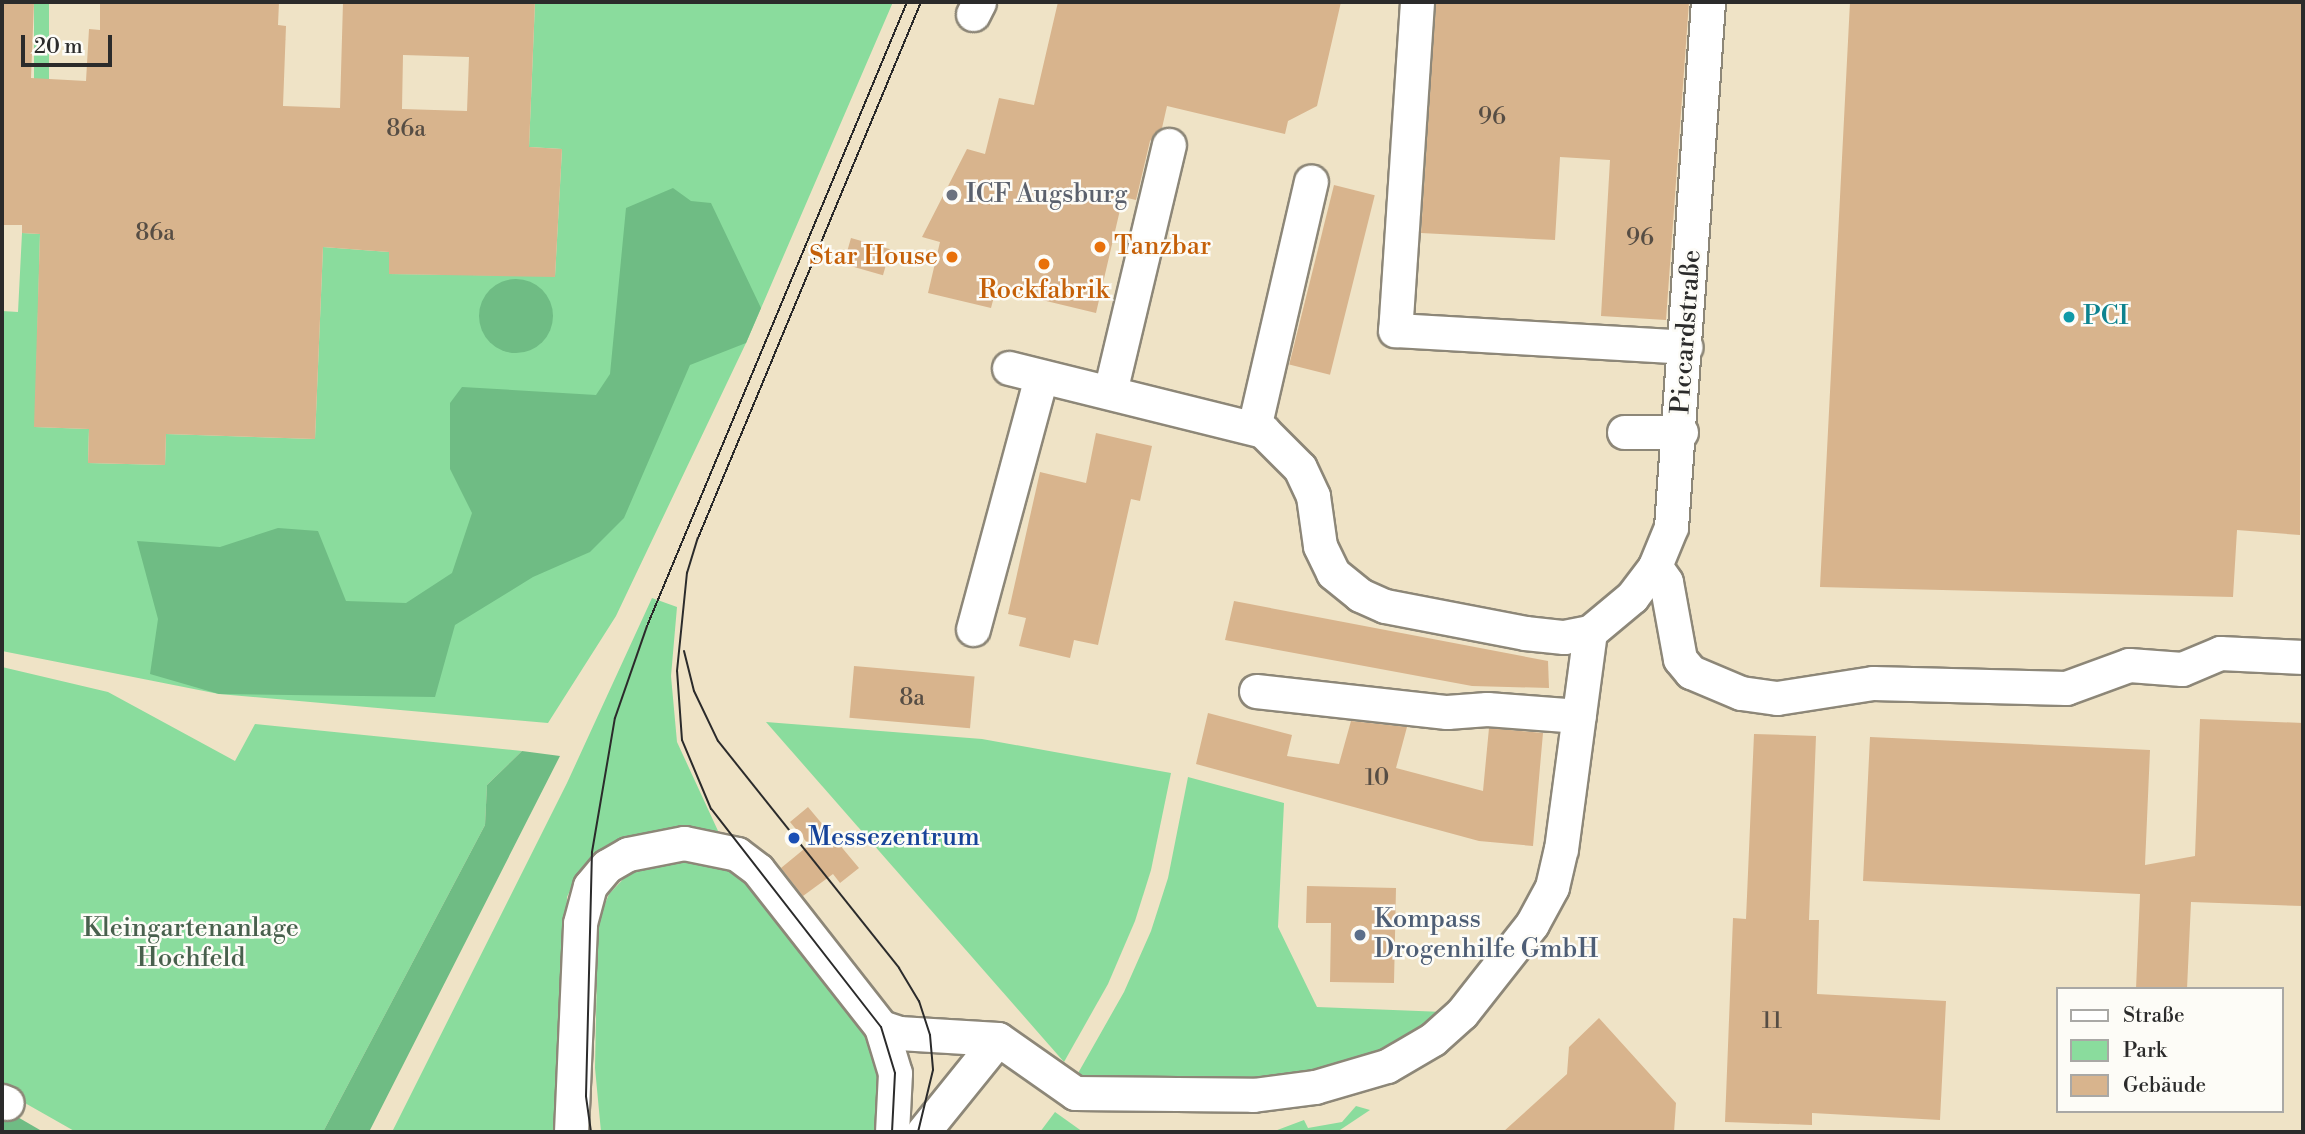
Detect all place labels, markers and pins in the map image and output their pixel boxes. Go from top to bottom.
place label: ICF Augsburg [966,179,1128,211]
marker: ICF Augsburg [944,187,960,203]
place label: Tanzbar [1114,231,1211,263]
marker: Tanzbar [1092,239,1108,255]
place label: Star House [809,241,938,273]
marker: Star House [944,249,960,265]
marker: Rockfabrik [1036,256,1052,272]
place label: Rockfabrik [979,275,1109,307]
place label: PCI [2083,301,2128,333]
marker: PCI [2061,309,2077,325]
place label: Messezentrum [808,822,980,854]
marker: Messezentrum [786,830,802,846]
place label: Kompass Drogenhilfe GmbH [1374,904,1598,965]
marker: Kompass Drogenhilfe GmbH [1352,927,1368,943]

